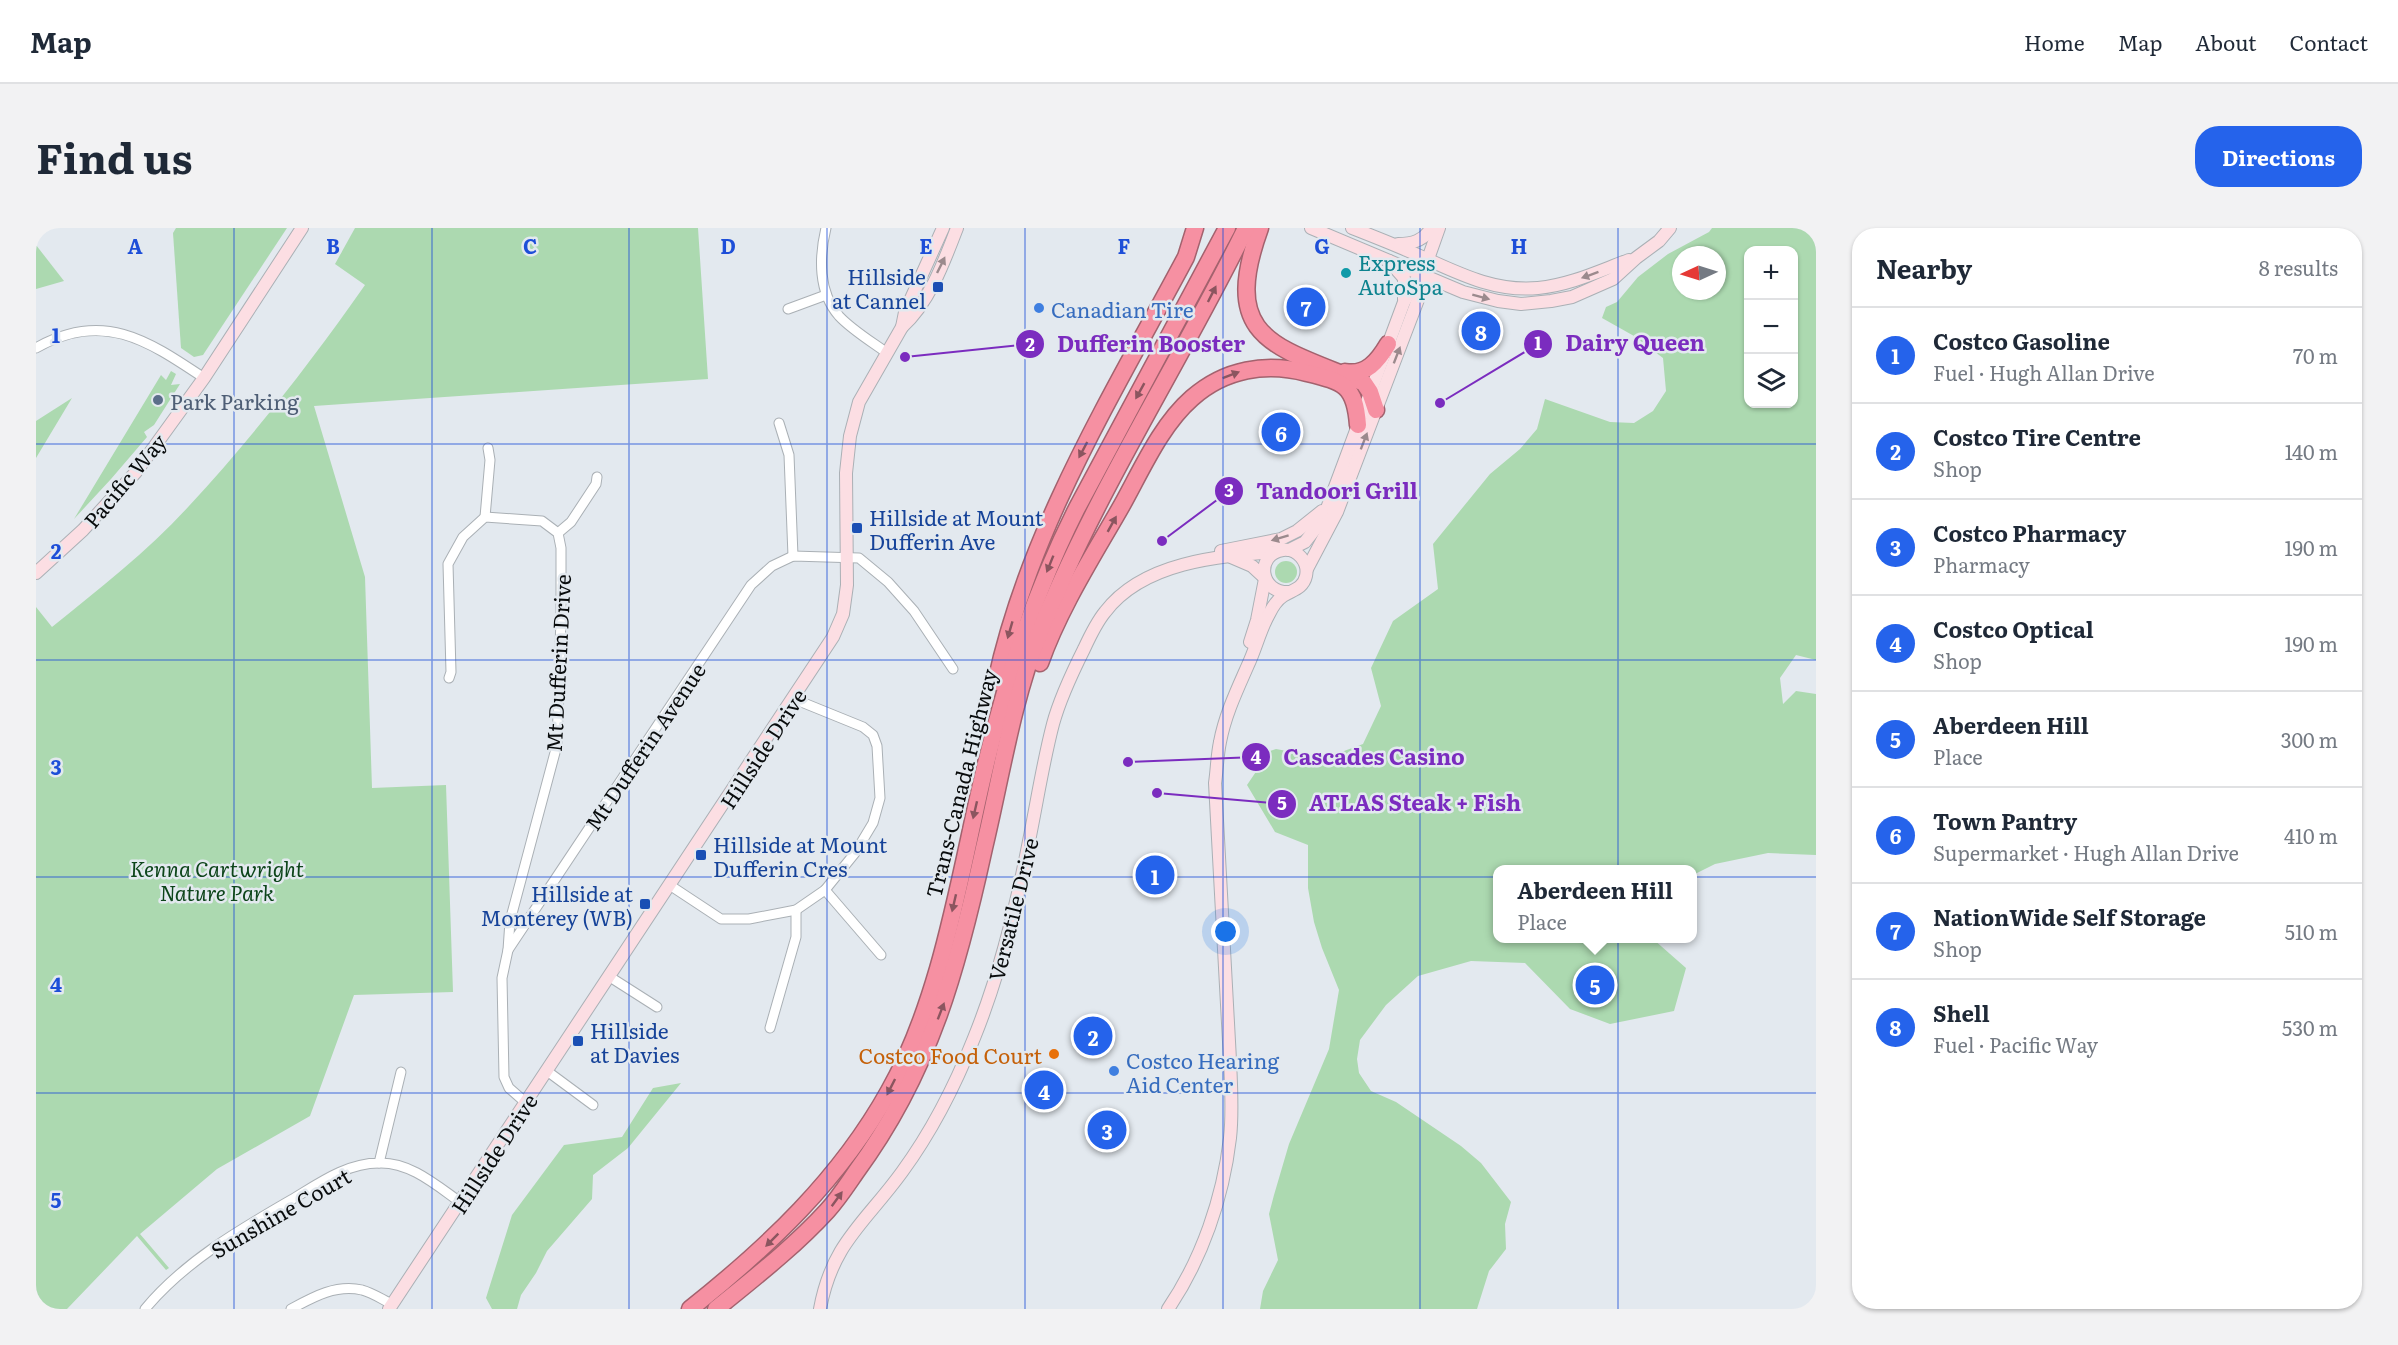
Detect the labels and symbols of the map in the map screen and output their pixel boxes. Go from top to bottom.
text: A [127,230,143,260]
text: B [326,230,340,260]
text: C [523,230,537,260]
text: D [720,230,736,260]
text: E [919,230,933,260]
text: F [1118,230,1131,260]
text: G [1314,230,1330,260]
text: H [1511,230,1527,260]
place label: Express AutoSpa [1358,246,1443,301]
north arrow [1672,246,1726,300]
one-way arrow [937,256,946,273]
place label: Hillside at Cannel [832,260,926,315]
marker: Express AutoSpa [1339,266,1353,280]
one-way arrow [1581,270,1599,280]
marker: Hillside at Cannel [931,280,945,294]
pin: 7 [1286,284,1326,329]
one-way arrow [1208,286,1217,303]
place label: Canadian Tire [1051,293,1194,324]
one-way arrow [1472,293,1490,302]
marker: Canadian Tire [1032,301,1046,315]
pin: 8 [1462,308,1500,354]
text: 1 [52,319,60,349]
callout: Dufferin Booster [1015,324,1257,364]
callout: Dairy Queen [1523,324,1717,364]
text: Dairy Queen [1565,325,1705,358]
text: Dufferin Booster [1057,326,1245,359]
text: 1 [1534,329,1542,356]
text: 2 [1025,330,1035,357]
one-way arrow [1392,346,1402,364]
one-way arrow [1222,370,1240,380]
one-way arrow [1135,382,1145,399]
place label: Park Parking [170,385,299,416]
marker: Park Parking [151,393,165,407]
pin: 6 [1262,410,1300,454]
street label: Pacific Way [75,426,173,534]
one-way arrow [1359,432,1369,450]
one-way arrow [1079,441,1089,459]
callout: Tandoori Grill [1214,471,1430,511]
text: Tandoori Grill [1256,473,1418,506]
text: 3 [1224,476,1234,503]
place label: Hillside at Mount Dufferin Ave [869,501,1044,556]
one-way arrow [1107,515,1117,532]
marker: Hillside at Mount Dufferin Ave [850,521,864,535]
one-way arrow [1271,534,1289,543]
text: 2 [51,535,62,565]
one-way arrow [1045,555,1055,573]
street label: Mt Dufferin Drive [537,573,577,753]
one-way arrow [1005,621,1014,639]
street label: Mt Dufferin Avenue [576,656,712,836]
street label: Trans-Canada Highway [917,664,1004,901]
street label: Hillside Drive [711,682,813,814]
callout: Cascades Casino [1241,737,1477,777]
text: Cascades Casino [1283,739,1465,772]
text: 4 [1251,743,1262,770]
text: 3 [50,751,62,781]
callout: ATLAS Steak + Fish [1267,784,1533,824]
text: ATLAS Steak + Fish [1309,785,1521,818]
text: 5 [1277,789,1287,816]
one-way arrow [970,801,980,819]
place label: Hillside at Mount Dufferin Cres [713,828,888,883]
street label: Versatile Drive [979,834,1045,984]
marker: Hillside at Mount Dufferin Cres [694,848,708,862]
park label: Kenna Cartwright Nature Park [130,852,305,907]
pin: 1 [1136,852,1174,898]
place label: Hillside at Monterey (WB) [481,877,634,932]
one-way arrow [949,893,958,912]
marker: Hillside at Monterey (WB) [638,897,652,911]
your location [1211,917,1240,946]
pin: 5 [1576,962,1614,1008]
text: 4 [50,968,62,998]
one-way arrow [937,1002,947,1020]
place label: Hillside at Davies [590,1014,679,1069]
pin: 2 [1074,1014,1112,1058]
marker: Hillside at Davies [571,1034,585,1048]
place label: Costco Food Court [858,1039,1043,1070]
place label: Costco Hearing Aid Center [1126,1044,1279,1099]
marker: Costco Food Court [1047,1047,1061,1061]
marker: Costco Hearing Aid Center [1107,1064,1121,1078]
pin: 4 [1024,1068,1064,1112]
one-way arrow [886,1078,896,1095]
street label: Hillside Drive [442,1087,544,1219]
pin: 3 [1088,1108,1126,1152]
street label: Sunshine Court [204,1159,356,1265]
text: 5 [51,1184,62,1214]
one-way arrow [830,1191,842,1206]
one-way arrow [764,1233,779,1247]

